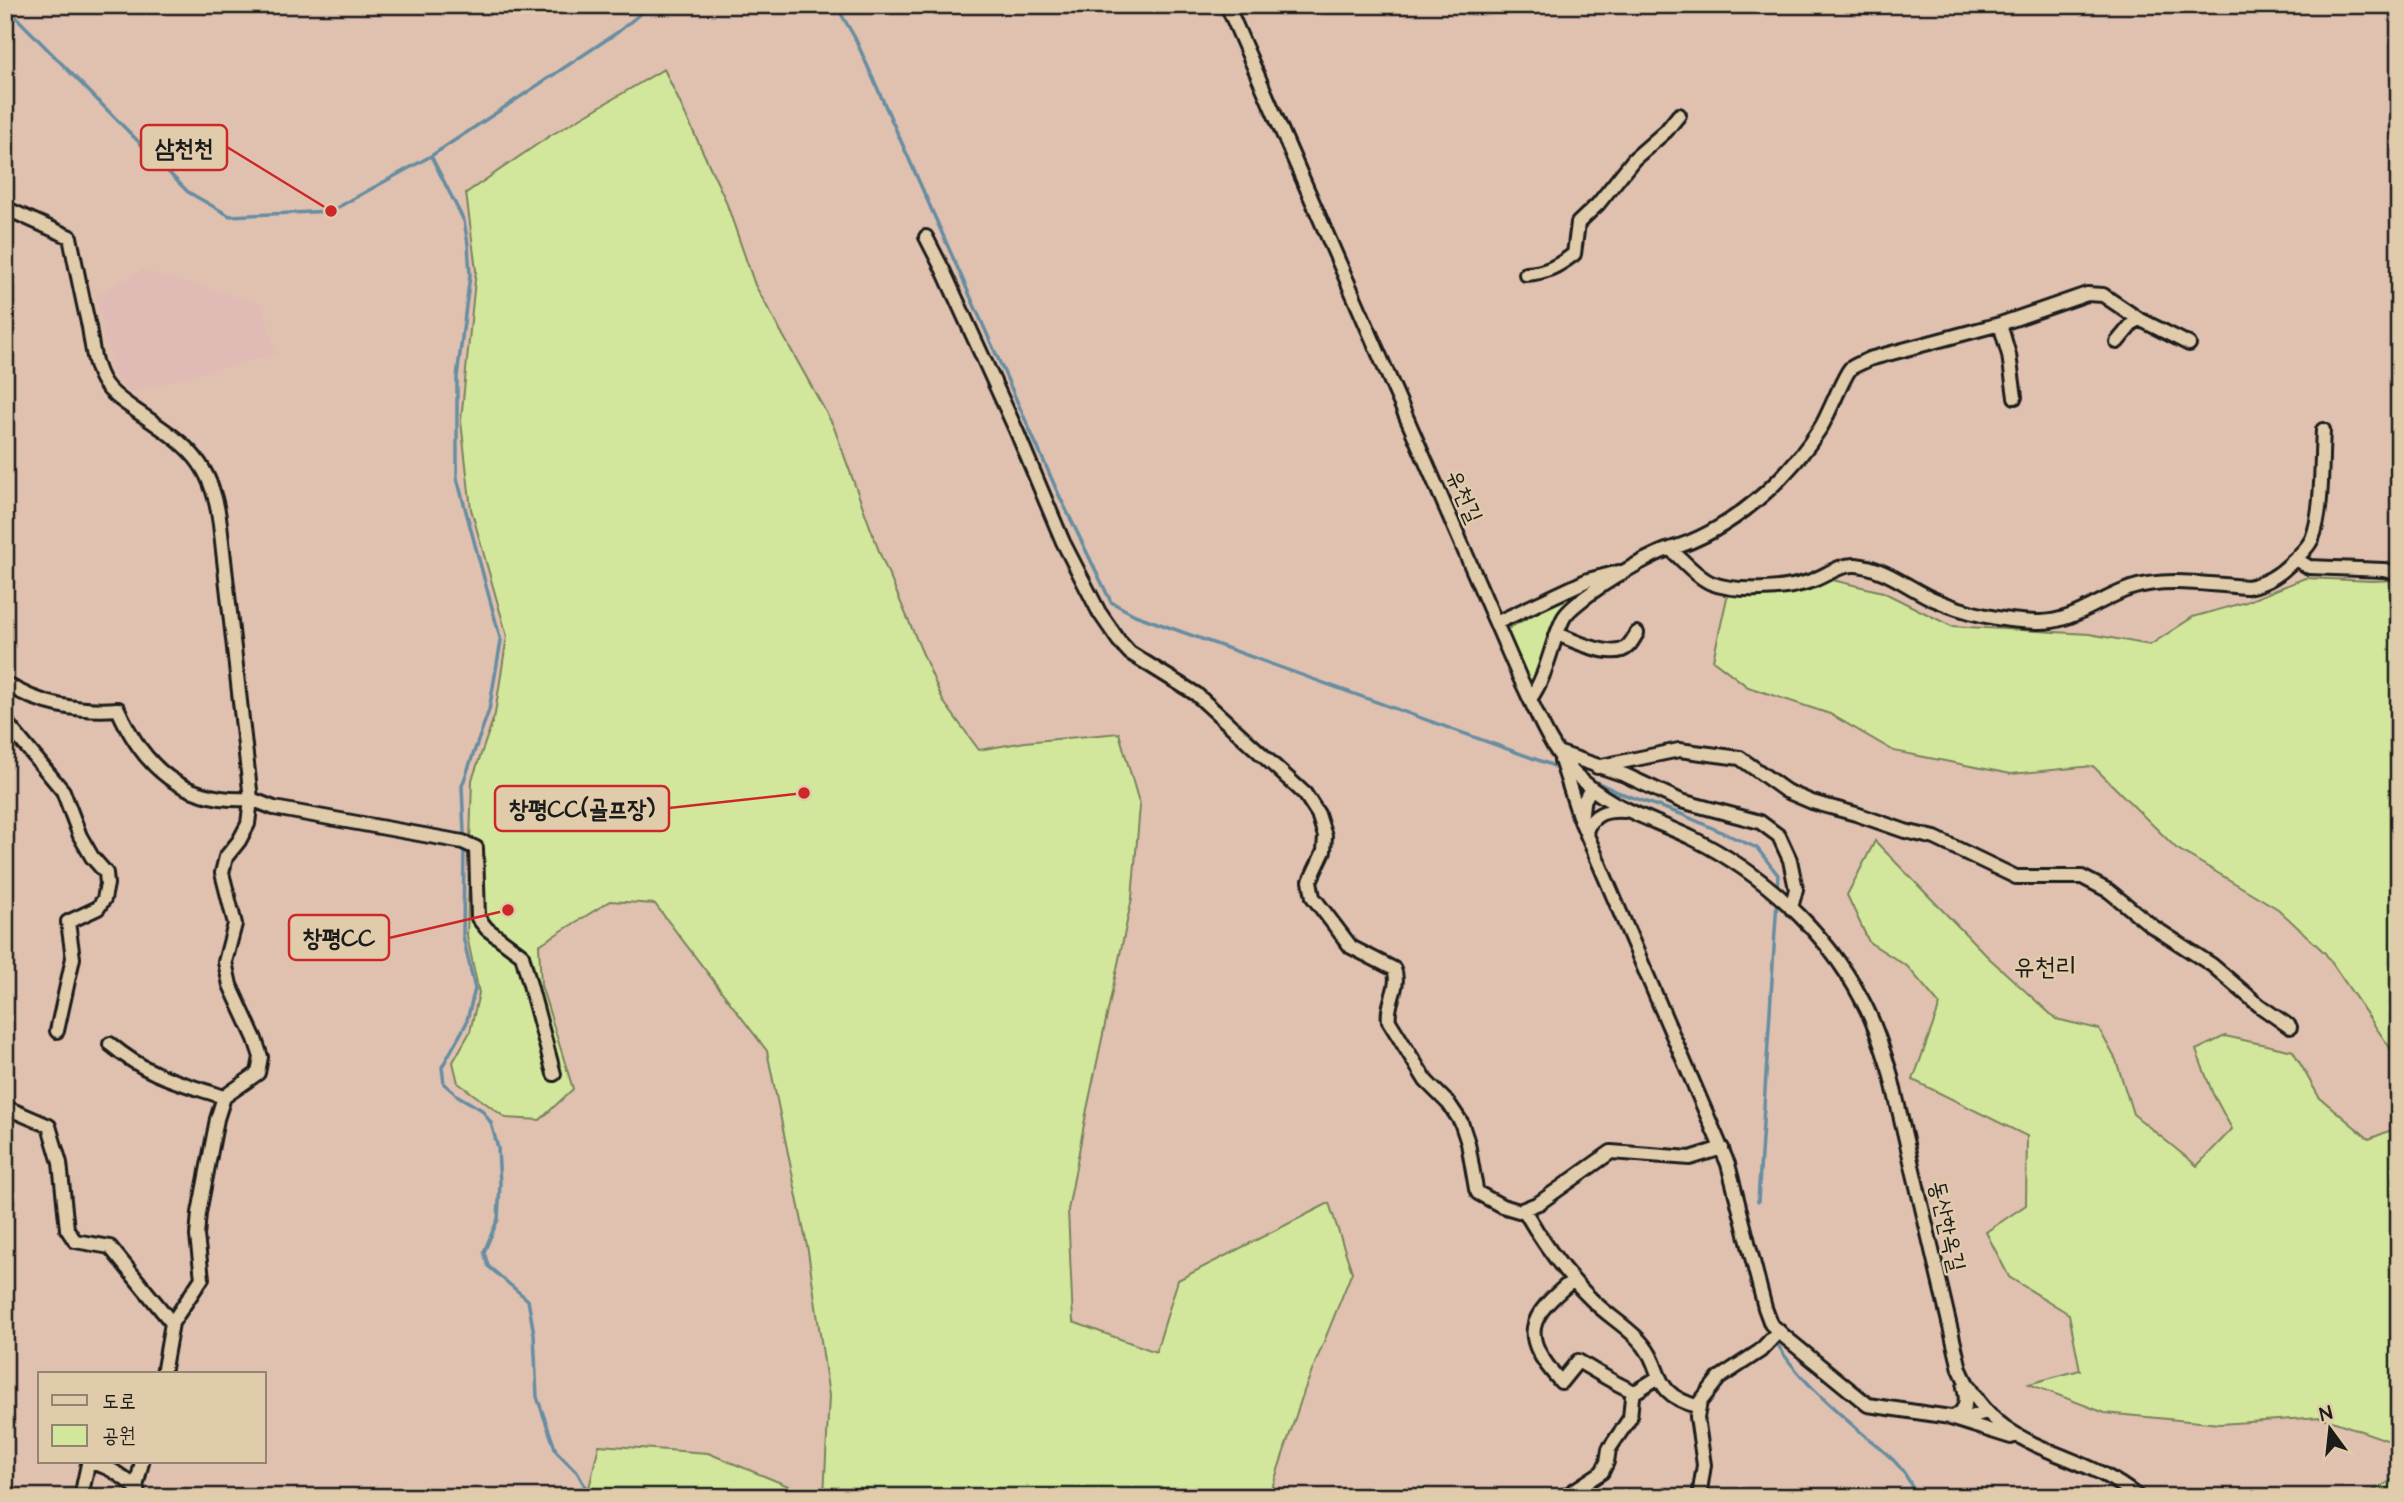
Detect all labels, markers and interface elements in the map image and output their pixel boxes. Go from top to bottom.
callout: 삼천천 [141,125,227,170]
text: 삼천천 [155,132,213,166]
street label: 유천길 [1438,465,1490,528]
callout: 창평CC(골프장) [495,786,669,831]
text: 창평CC(골프장) [509,793,656,827]
callout: 창평CC [289,915,389,960]
text: 창평CC [303,922,375,956]
district label: 유천리 [2014,949,2076,985]
street label: 동산한옥길 [1921,1178,1973,1275]
legend [38,1372,266,1464]
text: 도로 [102,1387,136,1416]
north arrow [2296,1394,2366,1464]
text: N [2317,1399,2335,1429]
text: 공원 [102,1421,136,1450]

